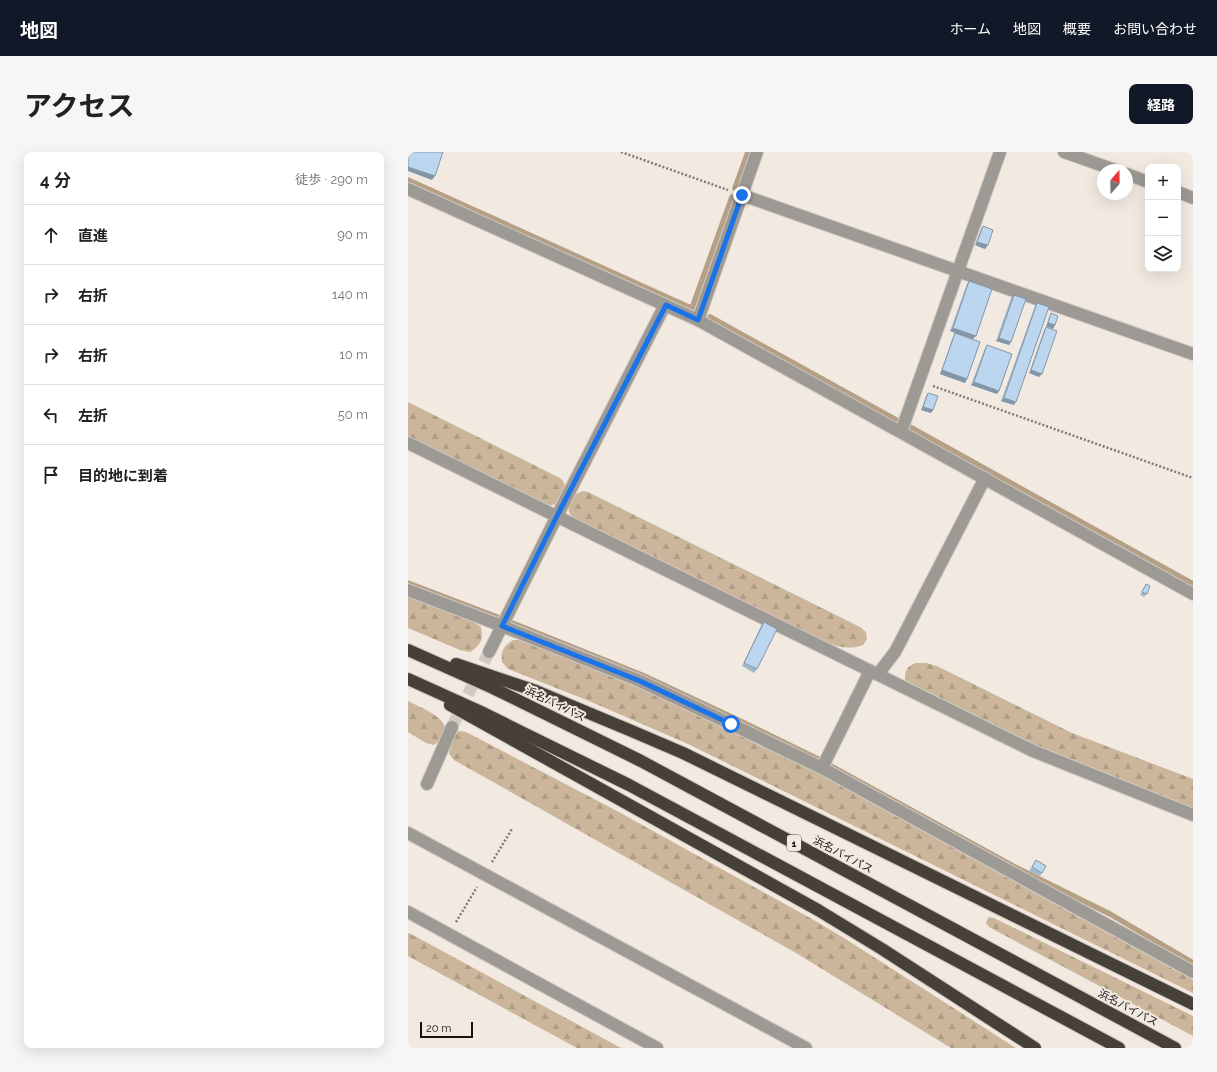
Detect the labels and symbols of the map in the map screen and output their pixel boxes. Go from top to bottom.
north arrow [1097,164,1133,200]
route end [733,186,751,204]
street label: 浜名バイパス [523,684,587,724]
route start [722,715,740,733]
street label: 浜名バイパス [811,834,875,876]
road number: 1 [787,835,801,851]
street label: 浜名バイパス [1096,987,1160,1029]
scale bar [420,1020,473,1039]

